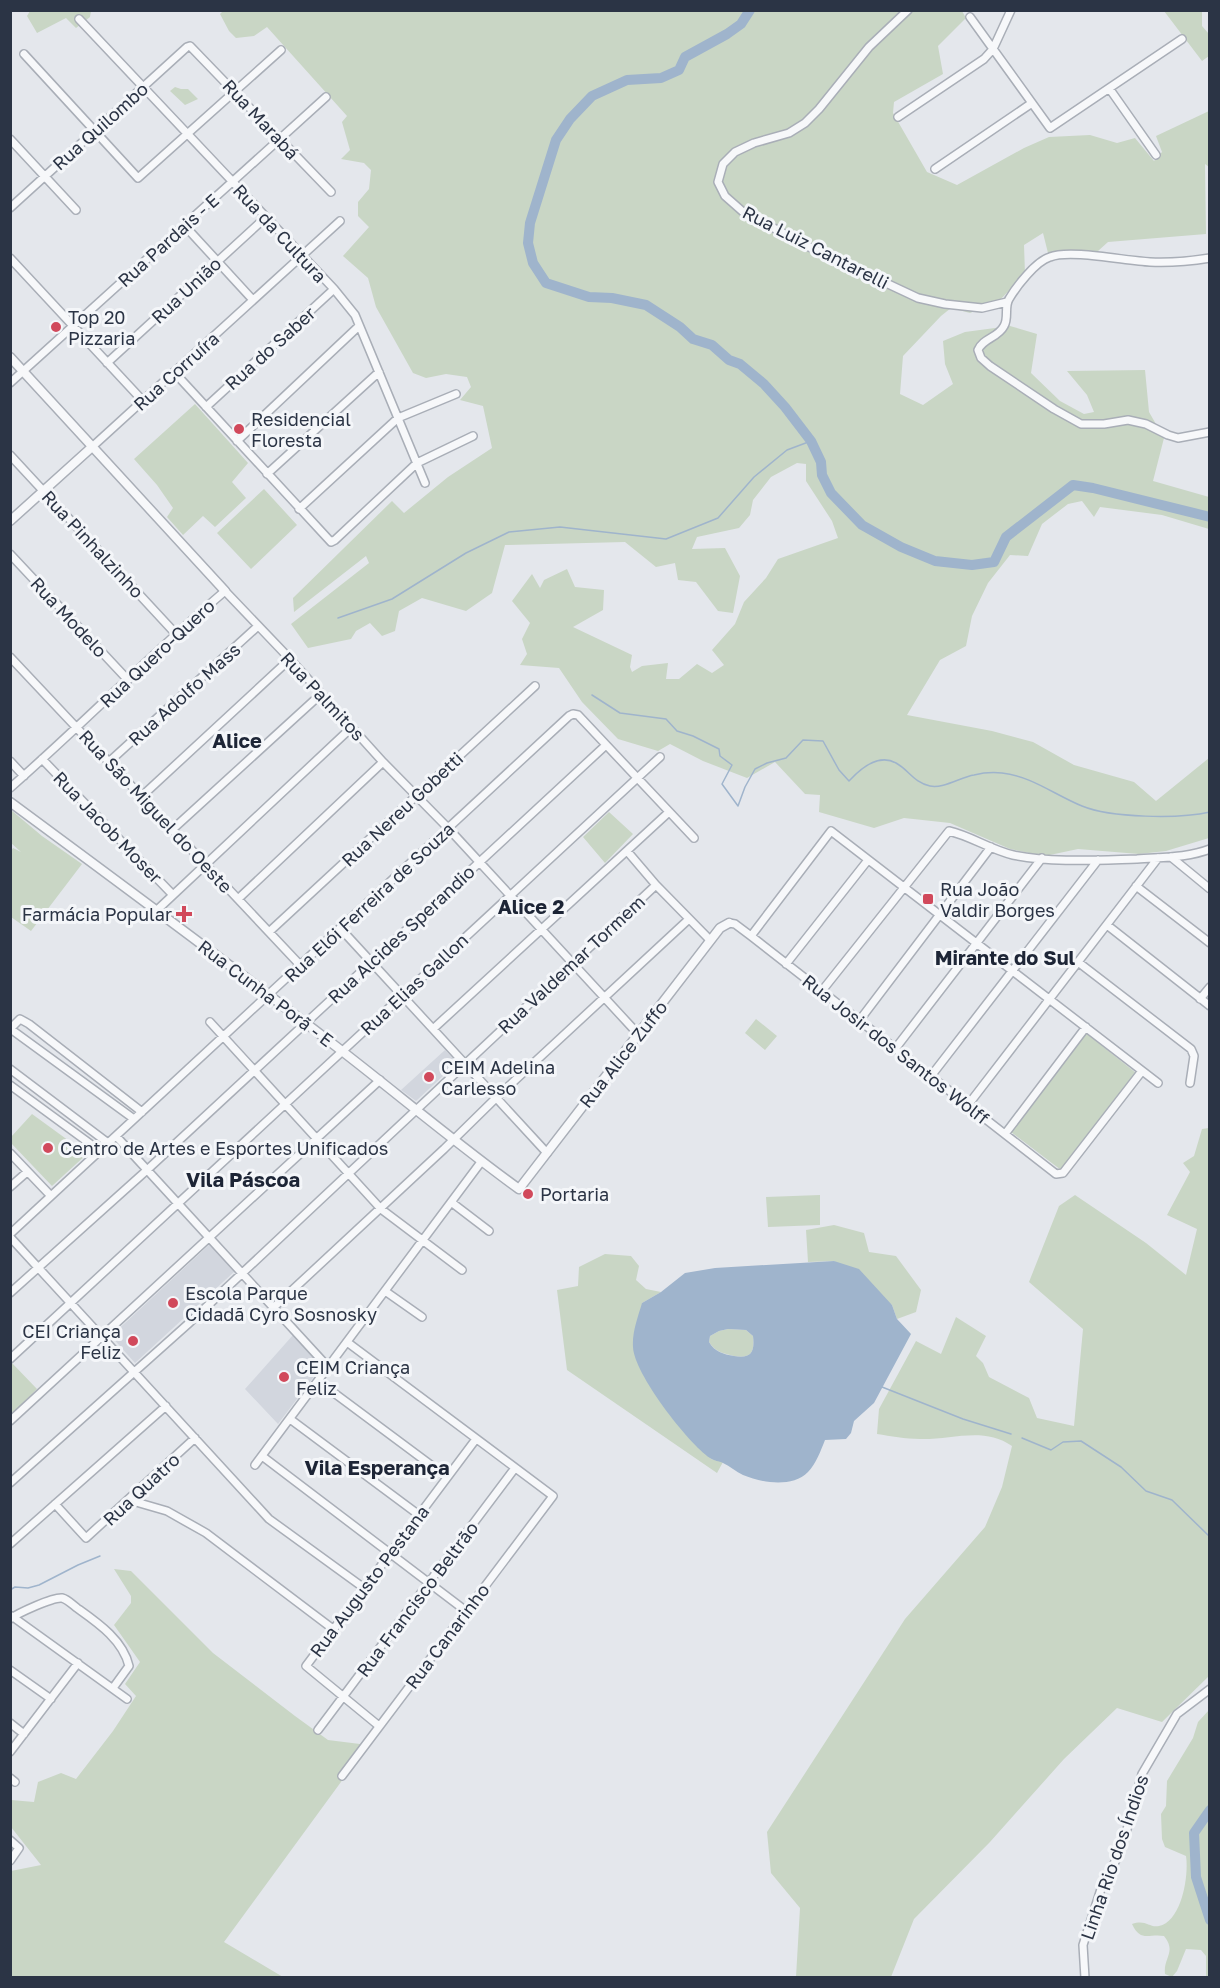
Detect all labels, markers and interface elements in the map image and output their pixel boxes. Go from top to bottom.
street label: Rua Marabá [218,74,304,164]
street label: Rua Quilombo [48,77,152,175]
street label: Rua da Cultura [229,179,331,287]
street label: Rua Pardais - E [113,189,223,291]
street label: Rua Luiz Cantarelli [739,201,893,293]
street label: Rua União [147,252,225,328]
street label: Rua do Saber [220,302,320,394]
place label: Top 20 Pizzaria [68,306,135,349]
marker: Top 20 Pizzaria [49,320,63,334]
street label: Rua Corruíra [129,327,223,415]
place label: Residencial Floresta [251,408,351,451]
marker: Residencial Floresta [232,422,246,436]
street label: Rua Pinhalzinho [37,486,149,602]
street label: Rua Modelo [26,572,112,662]
street label: Rua Quero-Quero [95,594,219,712]
street label: Rua Adolfo Mass [123,638,245,750]
street label: Rua Palmitos [276,647,370,745]
street label: Rua São Miguel do Oeste [75,725,237,897]
district label: Alice [212,728,262,752]
street label: Rua Nereu Gobetti [337,747,467,871]
street label: Rua Jacob Moser [49,766,167,888]
street label: Rua Elói Ferreira de Souza [279,817,459,987]
street label: Rua Alcides Sperandio [323,860,479,1008]
place label: Rua João Valdir Borges [940,878,1055,921]
street label: Rua Valdemar Tormem [493,890,649,1038]
marker: Rua João Valdir Borges [921,892,935,906]
district label: Alice 2 [498,894,564,918]
place label: Farmácia Popular [22,903,172,925]
marker: Farmácia Popular [177,907,191,921]
street label: Rua Elias Gallon [356,928,472,1040]
street label: Rua Cunha Porã - E [194,935,338,1051]
district label: Mirante do Sul [935,945,1076,969]
street label: Rua Josir dos Santos Wolff [798,969,994,1129]
street label: Rua Alice Zuffo [574,996,672,1112]
place label: CEIM Adelina Carlesso [441,1056,555,1099]
marker: CEIM Adelina Carlesso [422,1070,436,1084]
place label: Centro de Artes e Esportes Unificados [60,1137,388,1159]
marker: Centro de Artes e Esportes Unificados [41,1141,55,1155]
district label: Vila Páscoa [186,1167,300,1191]
place label: Portaria [540,1183,609,1205]
marker: Portaria [521,1187,535,1201]
place label: Escola Parque Cidadã Cyro Sosnosky [185,1282,377,1325]
marker: Escola Parque Cidadã Cyro Sosnosky [166,1296,180,1310]
place label: CEI Criança Feliz [22,1320,121,1363]
marker: CEI Criança Feliz [126,1334,140,1348]
place label: CEIM Criança Feliz [296,1356,410,1399]
marker: CEIM Criança Feliz [277,1370,291,1384]
street label: Rua Quatro [98,1448,184,1530]
district label: Vila Esperança [304,1455,450,1479]
street label: Rua Augusto Pestana [305,1501,433,1661]
street label: Rua Francisco Beltrão [352,1517,482,1681]
street label: Rua Canarinho [400,1579,494,1693]
street label: Linha Rio dos Índios [1075,1772,1153,1942]

